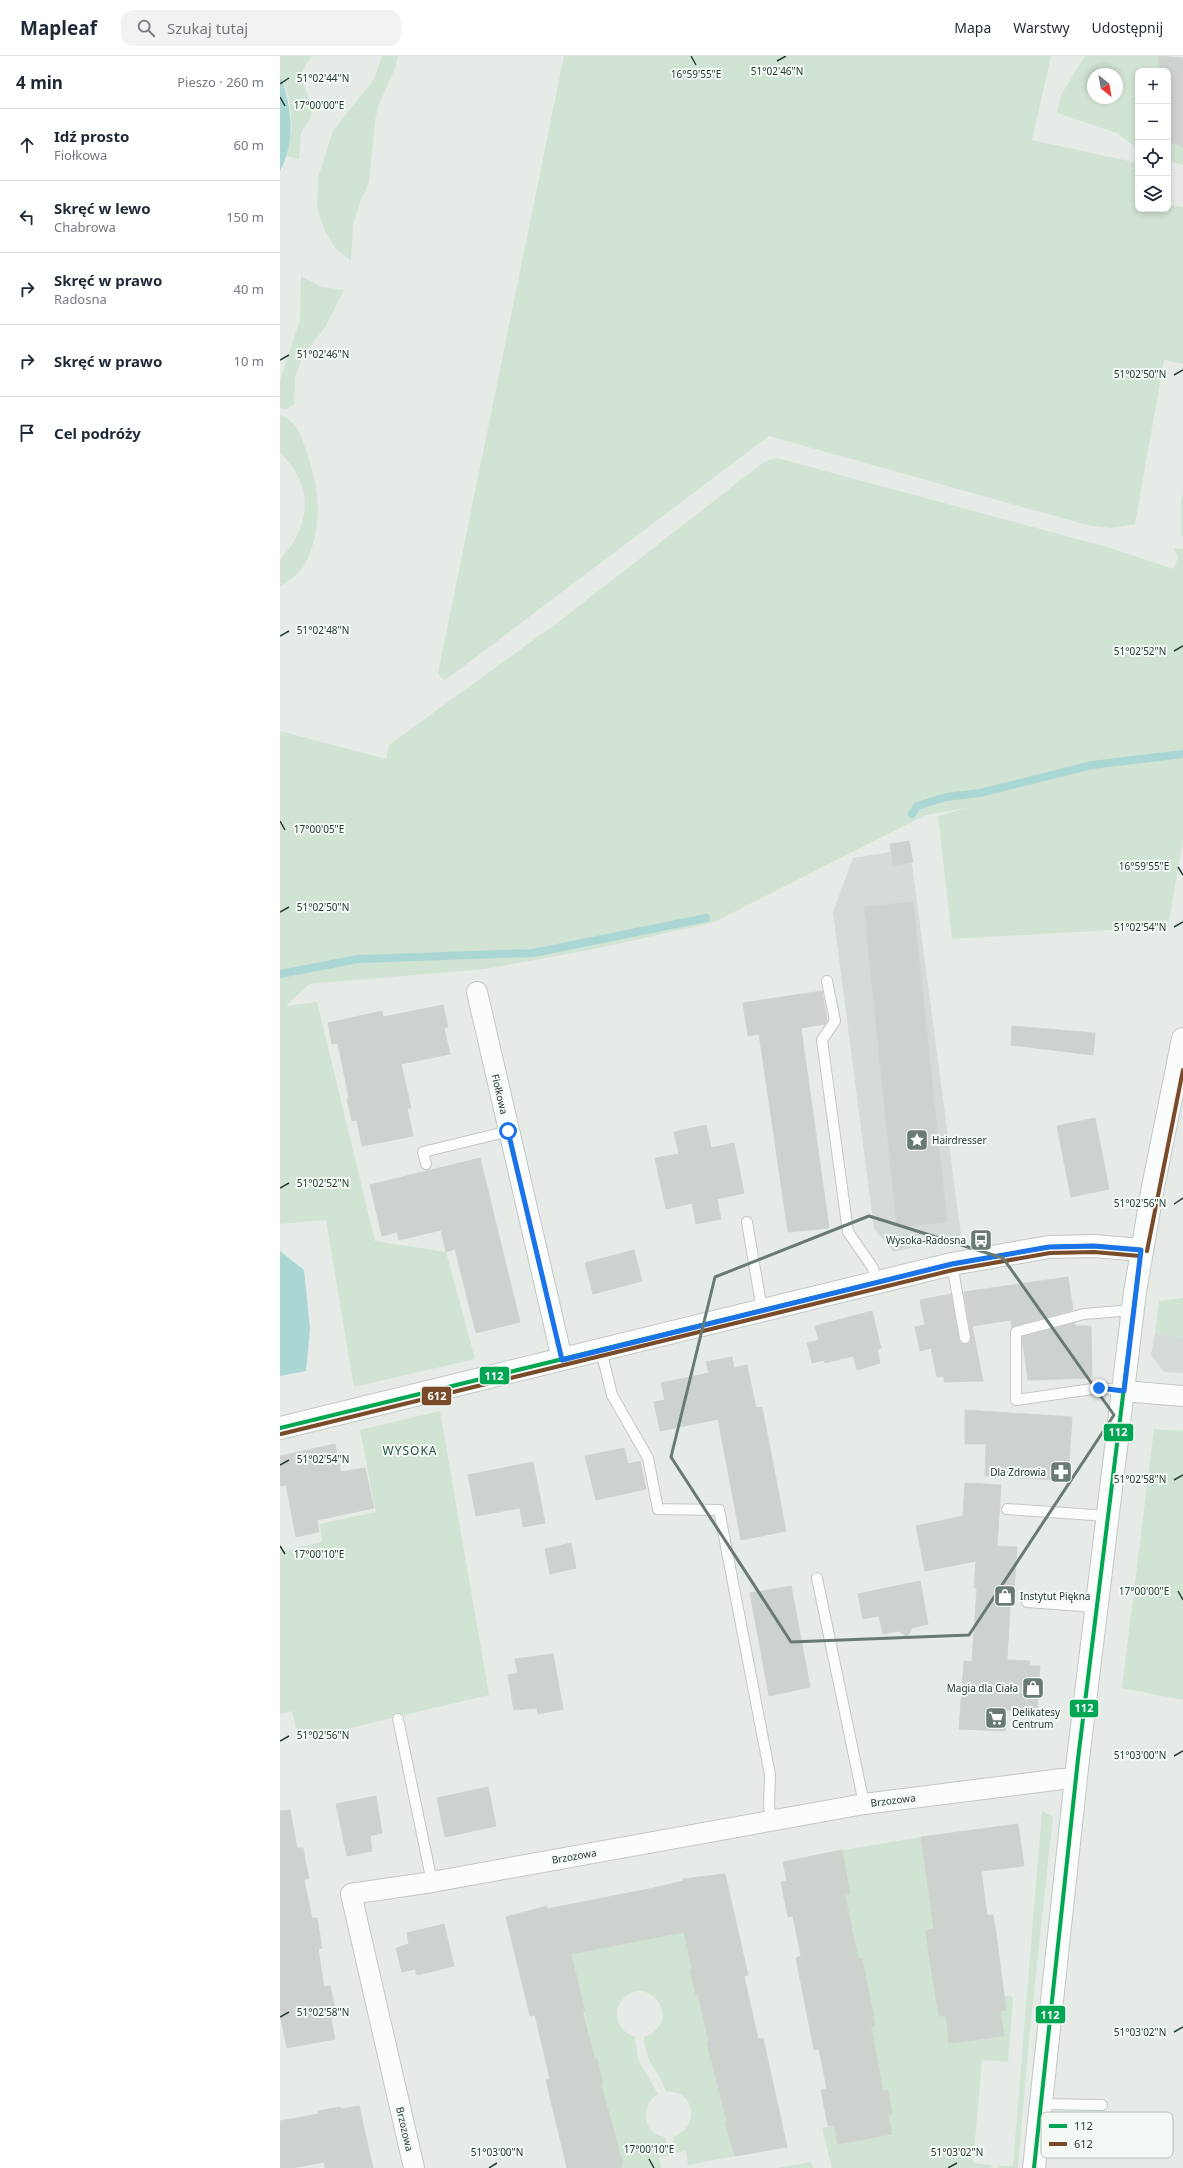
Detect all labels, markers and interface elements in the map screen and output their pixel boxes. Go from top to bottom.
search box [121,10,401,46]
text: Mapleaf [20,15,97,41]
icon: search [135,17,157,39]
text: Szukaj tutaj [167,18,248,38]
text: Mapa [954,18,991,37]
text: Warstwy [1013,18,1070,37]
text: Udostępnij [1092,18,1163,37]
text: 51°02'46"N [751,64,803,78]
text: 16°59'55"E [671,67,721,81]
north arrow [1087,68,1123,104]
map controls [1135,68,1171,212]
button: + [1135,68,1171,104]
text: 4 min [16,71,63,94]
text: 51°02'44"N [297,71,349,85]
text: Pieszo · 260 m [177,73,264,91]
text: 17°00'00"E [294,98,344,112]
button: − [1135,104,1171,140]
text: Idź prosto [54,126,129,146]
icon: ahead [16,134,38,156]
text: 60 m [234,136,264,154]
button: locate [1135,140,1171,176]
text: Fiołkowa [54,146,107,164]
button: layers [1135,176,1171,212]
text: Skręć w lewo [54,198,151,218]
icon: left [16,206,38,228]
text: 150 m [226,208,264,226]
text: Chabrowa [54,218,116,236]
text: Skręć w prawo [54,270,162,290]
icon: right [16,278,38,300]
text: 40 m [234,280,264,298]
text: Radosna [54,290,107,308]
text: 51°02'46"N [297,347,349,361]
icon: right [16,350,38,372]
text: Skręć w prawo [54,351,162,371]
text: 10 m [234,352,264,370]
text: 51°02'50"N [1114,367,1166,381]
icon: arrive [16,422,38,444]
text: Cel podróży [54,423,141,443]
text: 51°02'48"N [297,623,349,637]
text: 51°02'52"N [1114,644,1166,658]
text: 17°00'05"E [294,822,344,836]
text: 16°59'55"E [1119,859,1169,873]
text: 51°02'50"N [297,900,349,914]
text: 51°02'54"N [1114,920,1166,934]
street label: Fiołkowa [489,1072,511,1116]
route start [499,1122,517,1140]
place icon: Hairdresser [904,1127,930,1153]
place label: Hairdresser [932,1133,987,1147]
text: 51°02'52"N [297,1176,349,1190]
text: 51°02'56"N [1114,1196,1166,1210]
bus stop icon: Wysoka-Radosna [968,1227,994,1253]
place label: Wysoka-Radosna [886,1233,966,1247]
line badge: 112 [479,1366,510,1385]
text: 112 [485,1368,503,1383]
route end [1090,1379,1108,1397]
line badge: 612 [421,1386,452,1406]
text: 612 [428,1388,446,1403]
line badge: 112 [1103,1423,1134,1442]
text: 112 [1109,1424,1127,1439]
district label: WYSOKA [382,1442,438,1459]
text: 51°02'54"N [297,1452,349,1466]
pharmacy icon: Dla Zdrowia [1048,1459,1074,1485]
place label: Dla Zdrowia [990,1465,1046,1479]
text: 51°02'58"N [1114,1472,1166,1486]
text: 17°00'10"E [294,1547,344,1561]
shop icon: Instytut Piękna [992,1583,1018,1609]
text: 17°00'00"E [1119,1584,1169,1598]
place label: Instytut Piękna [1020,1589,1090,1603]
shop icon: Magia dla Ciała [1020,1675,1046,1701]
place label: Magia dla Ciała [947,1681,1018,1695]
line badge: 112 [1069,1699,1099,1718]
text: 112 [1075,1700,1093,1715]
supermarket icon: Delikatesy Centrum [983,1705,1009,1731]
place label: Delikatesy Centrum [1012,1705,1061,1731]
text: 51°02'56"N [297,1728,349,1742]
text: 51°03'00"N [1114,1748,1166,1762]
street label: Brzozowa [870,1790,916,1810]
street label: Brzozowa [550,1845,598,1867]
text: 51°02'58"N [297,2005,349,2019]
line badge: 112 [1035,2005,1066,2024]
text: 112 [1041,2007,1059,2022]
text: 51°03'02"N [1114,2025,1166,2039]
street label: Brzozowa [393,2105,417,2153]
legend [1041,2112,1173,2158]
text: 112 [1074,2118,1093,2133]
text: 612 [1074,2136,1093,2151]
text: 17°00'10"E [624,2142,674,2156]
text: 51°03'00"N [471,2145,523,2159]
text: 51°03'02"N [931,2145,983,2159]

